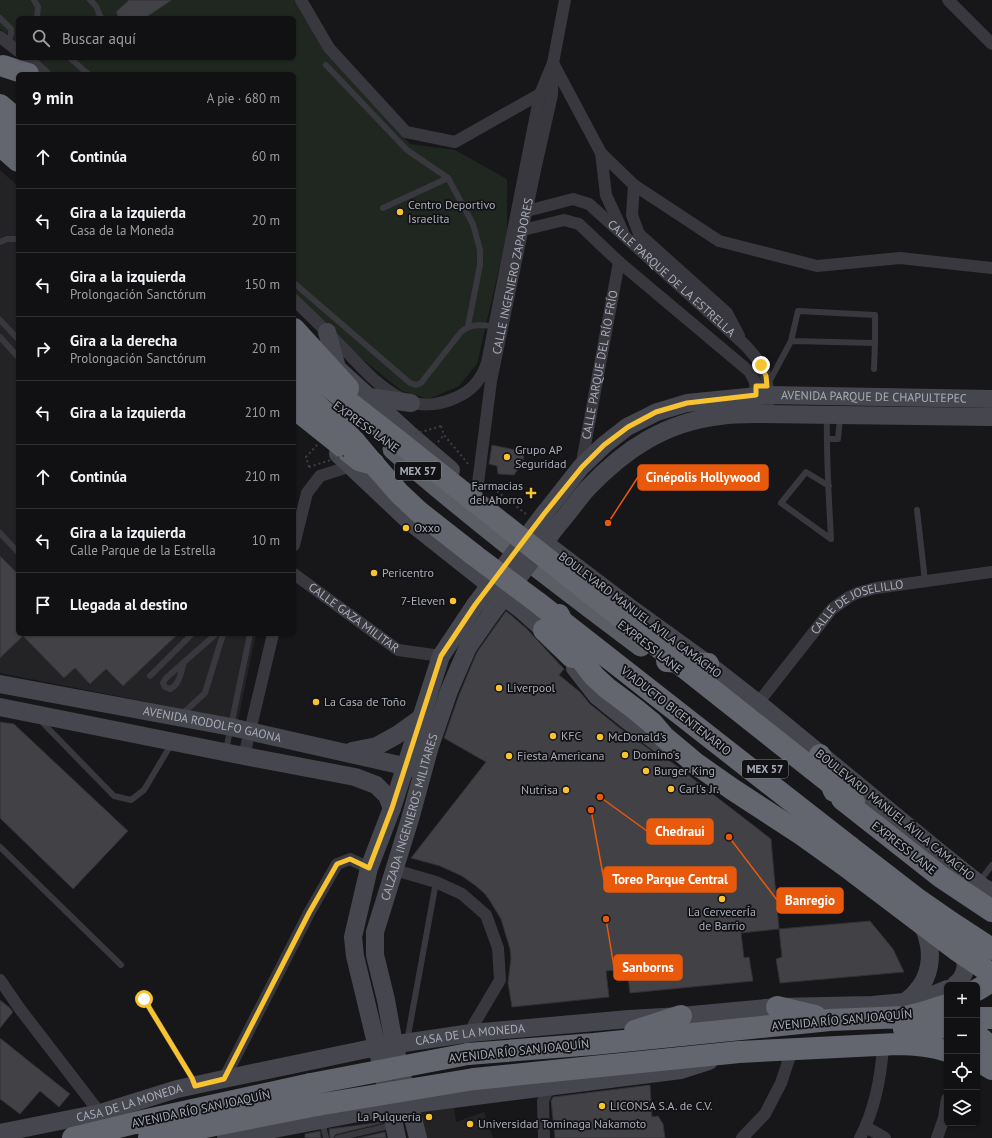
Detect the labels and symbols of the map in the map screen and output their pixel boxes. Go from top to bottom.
place label: Centro Deportivo Israelita [408,197,496,226]
street label: CALLE INGENIERO ZAPADORES [489,197,536,355]
marker: Centro Deportivo Israelita [395,207,405,217]
street label: CALLE PARQUE DE LA ESTRELLA [605,216,739,340]
street label: CALLE PARQUE DEL RÍO FRÍO [578,289,621,440]
route end [752,356,770,374]
street label: AVENIDA PARQUE DE CHAPULTEPEC [781,387,967,406]
street label: EXPRESS LANE [330,398,402,456]
place label: Grupo AP Seguridad [515,442,566,471]
marker: Grupo AP Seguridad [502,452,512,462]
road number: MEX 57 [395,462,441,480]
callout: Cinépolis Hollywood [638,465,768,490]
text: Cinépolis Hollywood [646,469,760,486]
place label: Farmacias del Ahorro [470,478,523,507]
marker: Farmacias del Ahorro [526,488,536,498]
place label: Oxxo [414,520,440,535]
marker: Oxxo [401,523,411,533]
street label: BOULEVARD MANUEL ÁVILA CAMACHO [556,548,725,681]
place label: Pericentro [382,565,434,580]
marker: Pericentro [369,568,379,578]
street label: CALLE DE JOSELILLO [807,576,904,637]
street label: CALLE GAZA MILITAR [306,579,402,655]
place label: 7-Eleven [401,593,445,608]
marker: 7-Eleven [448,596,458,606]
street label: EXPRESS LANE [615,617,686,676]
street label: VIADUCTO BICENTENARIO [617,662,734,758]
place label: Liverpool [507,680,556,695]
marker: Liverpool [494,683,504,693]
place label: La Casa de Toño [324,694,406,709]
marker: La Casa de Toño [311,697,321,707]
street label: AVENIDA RODOLFO GAONA [142,703,283,745]
place label: KFC [561,728,582,743]
place label: McDonald's [608,729,667,744]
street label: CALZADA INGENIEROS MILITARES [377,731,441,902]
marker: KFC [548,731,558,741]
marker: McDonald's [595,732,605,742]
street label: BOULEVARD MANUEL ÁVILA CAMACHO [813,746,978,883]
place label: Domino's [633,747,680,762]
place label: Fiesta Americana [517,748,604,763]
marker: Domino's [620,750,630,760]
marker: Fiesta Americana [504,751,514,761]
road number: MEX 57 [742,760,788,778]
place label: Burger King [654,763,715,778]
marker: Burger King [641,766,651,776]
place label: Carl's Jr. [679,781,719,796]
place label: Nutrisa [521,782,558,797]
marker: Carl's Jr. [666,784,676,794]
marker: Nutrisa [561,785,571,795]
street label: EXPRESS LANE [869,818,940,877]
callout: Chedraui [647,819,713,844]
text: Chedraui [655,823,705,840]
callout: Toreo Parque Central [604,867,736,892]
text: Toreo Parque Central [612,871,728,888]
callout: Banregio [777,888,843,913]
text: Banregio [785,892,835,909]
marker: La CervecerÍa de Barrio [717,894,727,904]
place label: La CervecerÍa de Barrio [688,904,756,933]
callout: Sanborns [614,955,682,980]
text: Sanborns [622,959,674,976]
route start [135,990,153,1008]
street label: AVENIDA RÍO SAN JOAQUÍN [771,1006,913,1033]
street label: CASA DE LA MONEDA [414,1020,525,1048]
street label: AVENIDA RÍO SAN JOAQUÍN [448,1036,590,1065]
street label: CASA DE LA MONEDA [75,1080,184,1125]
street label: AVENIDA RÍO SAN JOAQUÍN [130,1087,271,1131]
place label: LICONSA S.A. de C.V. [610,1098,712,1113]
marker: LICONSA S.A. de C.V. [597,1101,607,1111]
place label: La Pulquería [357,1109,421,1124]
marker: La Pulquería [424,1112,434,1122]
place label: Universidad Tominaga Nakamoto [478,1116,646,1131]
marker: Universidad Tominaga Nakamoto [465,1119,475,1129]

